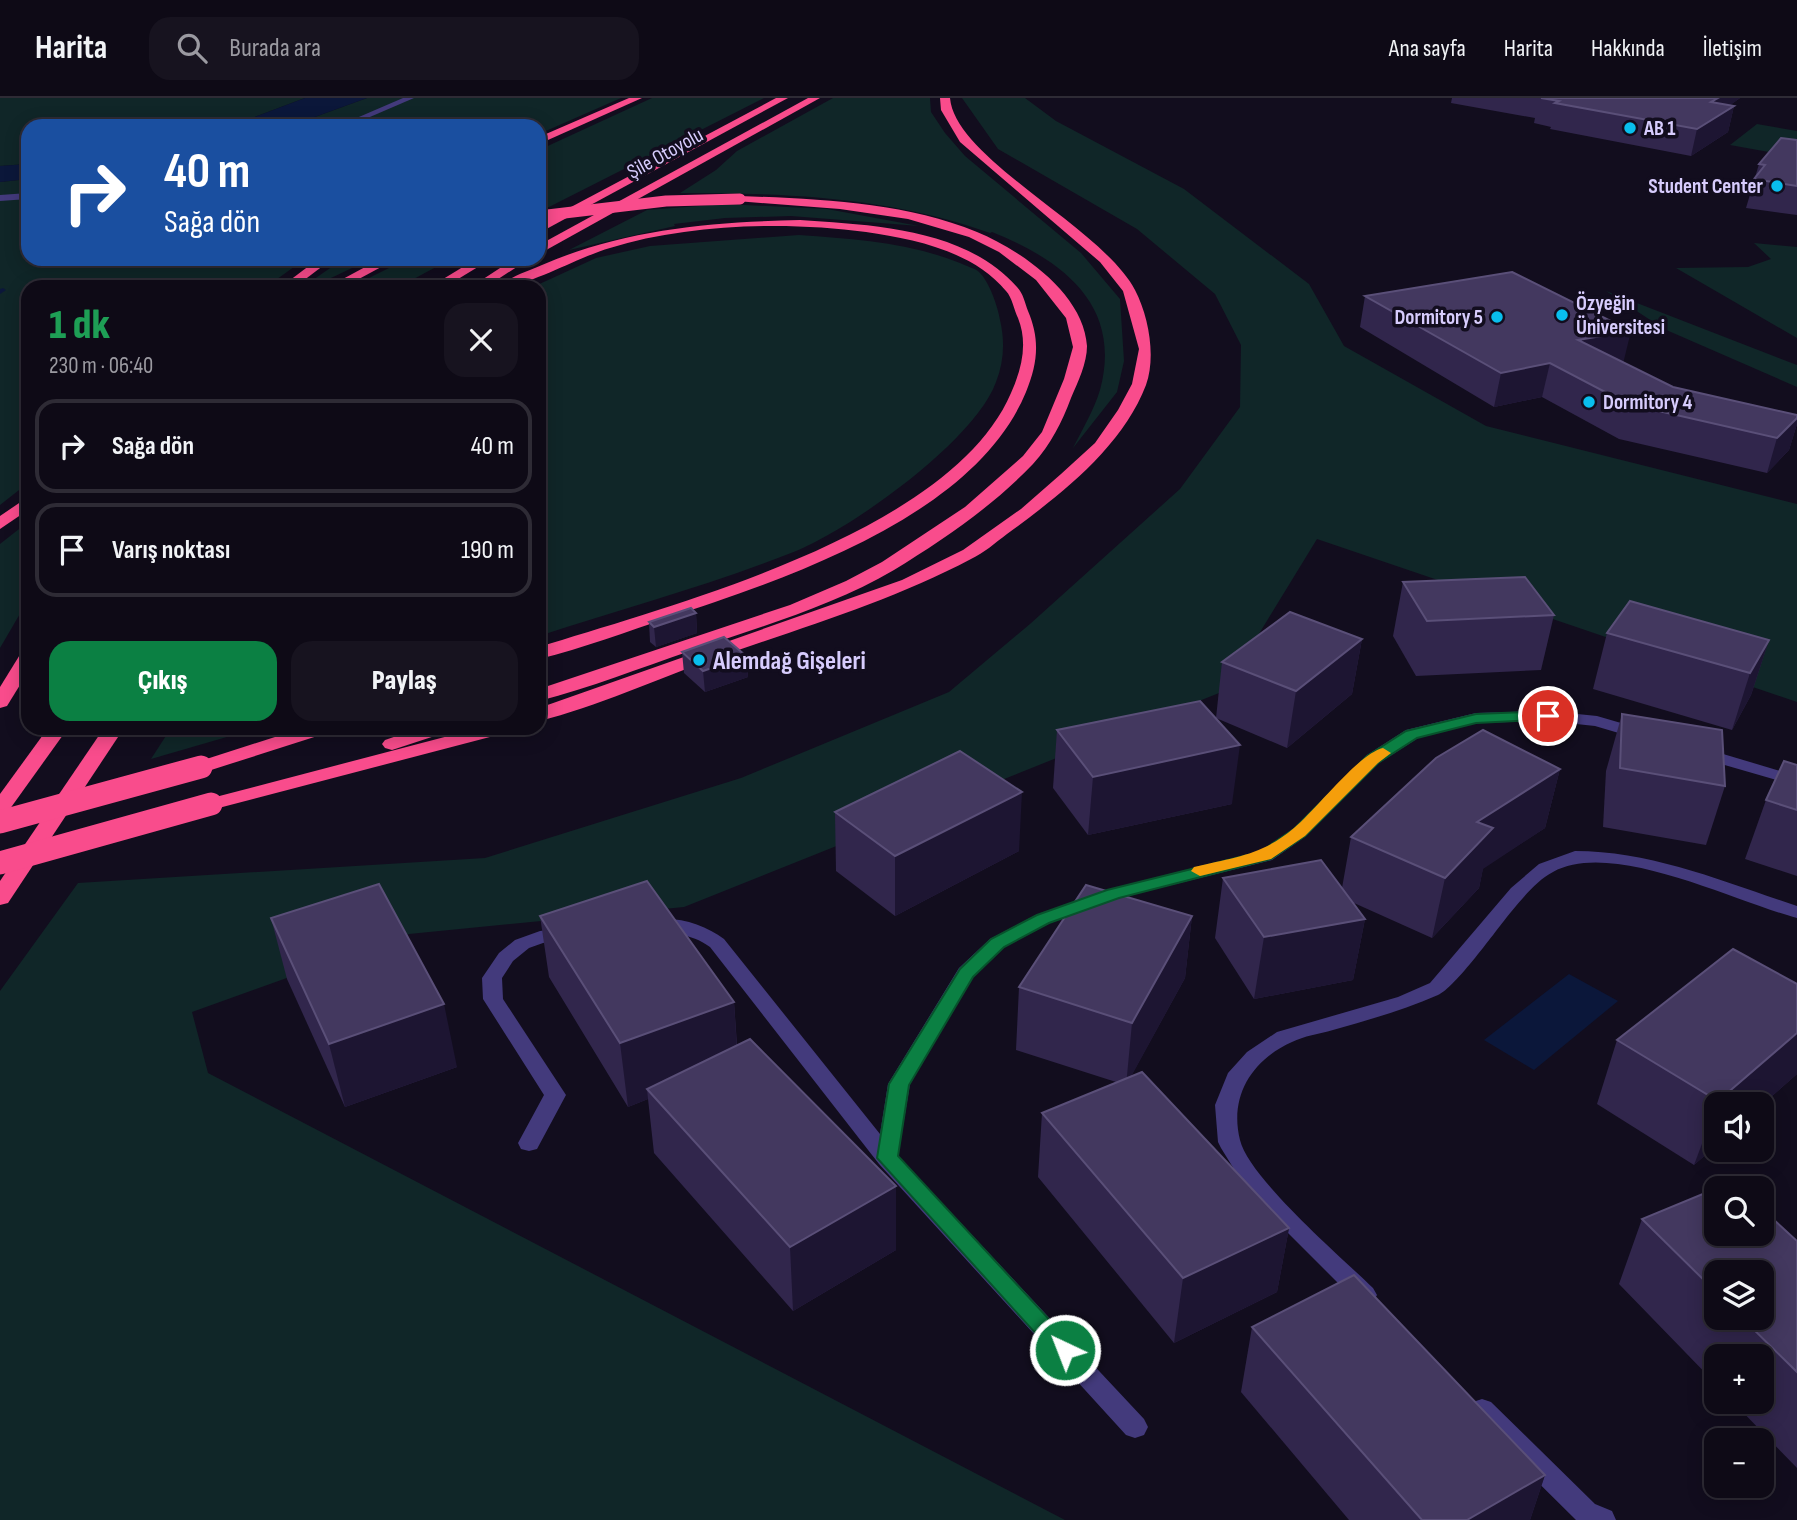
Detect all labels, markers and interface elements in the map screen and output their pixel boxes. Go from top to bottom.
search box [149,17,639,80]
text: Harita [35,28,107,68]
icon: search [173,29,211,67]
text: Burada ara [229,33,321,64]
text: Ana sayfa [1389,34,1466,63]
text: Harita [1504,34,1553,63]
text: Hakkında [1591,34,1665,63]
text: İletişim [1703,34,1762,63]
place label: AB 1 [1643,116,1675,141]
marker: AB 1 [1622,120,1638,136]
street label: Şile Otoyolu [623,122,708,185]
text: 40 m [164,143,250,202]
icon: right [49,147,140,238]
place label: Student Center [1648,174,1764,199]
marker: Student Center [1769,178,1785,194]
text: Sağa dön [164,203,260,242]
place label: Özyeğin Üniversitesi [1576,291,1665,340]
text: 1 dk [49,300,110,351]
button: close [444,303,518,377]
place label: Dormitory 5 [1394,305,1483,330]
marker: Özyeğin Üniversitesi [1554,307,1570,323]
marker: Dormitory 5 [1489,309,1505,325]
text: 230 m · 06:40 [49,352,153,380]
place label: Dormitory 4 [1603,390,1692,415]
marker: Dormitory 4 [1581,394,1597,410]
icon: right [53,427,91,465]
text: Sağa dön [112,431,194,462]
text: 40 m [471,431,514,462]
icon: arrive [53,531,91,569]
text: Varış noktası [112,535,230,566]
text: 190 m [461,535,514,566]
button: Çıkış [49,641,277,721]
button: Paylaş [291,641,518,721]
place label: Alemdağ Gişeleri [712,646,866,677]
marker: Alemdağ Gişeleri [691,652,707,668]
pin [1518,686,1578,746]
icon: arrive [1529,697,1567,735]
map controls [1704,1092,1774,1498]
button: sound [1704,1092,1774,1162]
button: search [1704,1176,1774,1246]
button: layers [1704,1260,1774,1330]
position arrow [1028,1313,1102,1387]
button: + [1704,1344,1774,1414]
button: − [1704,1428,1774,1498]

